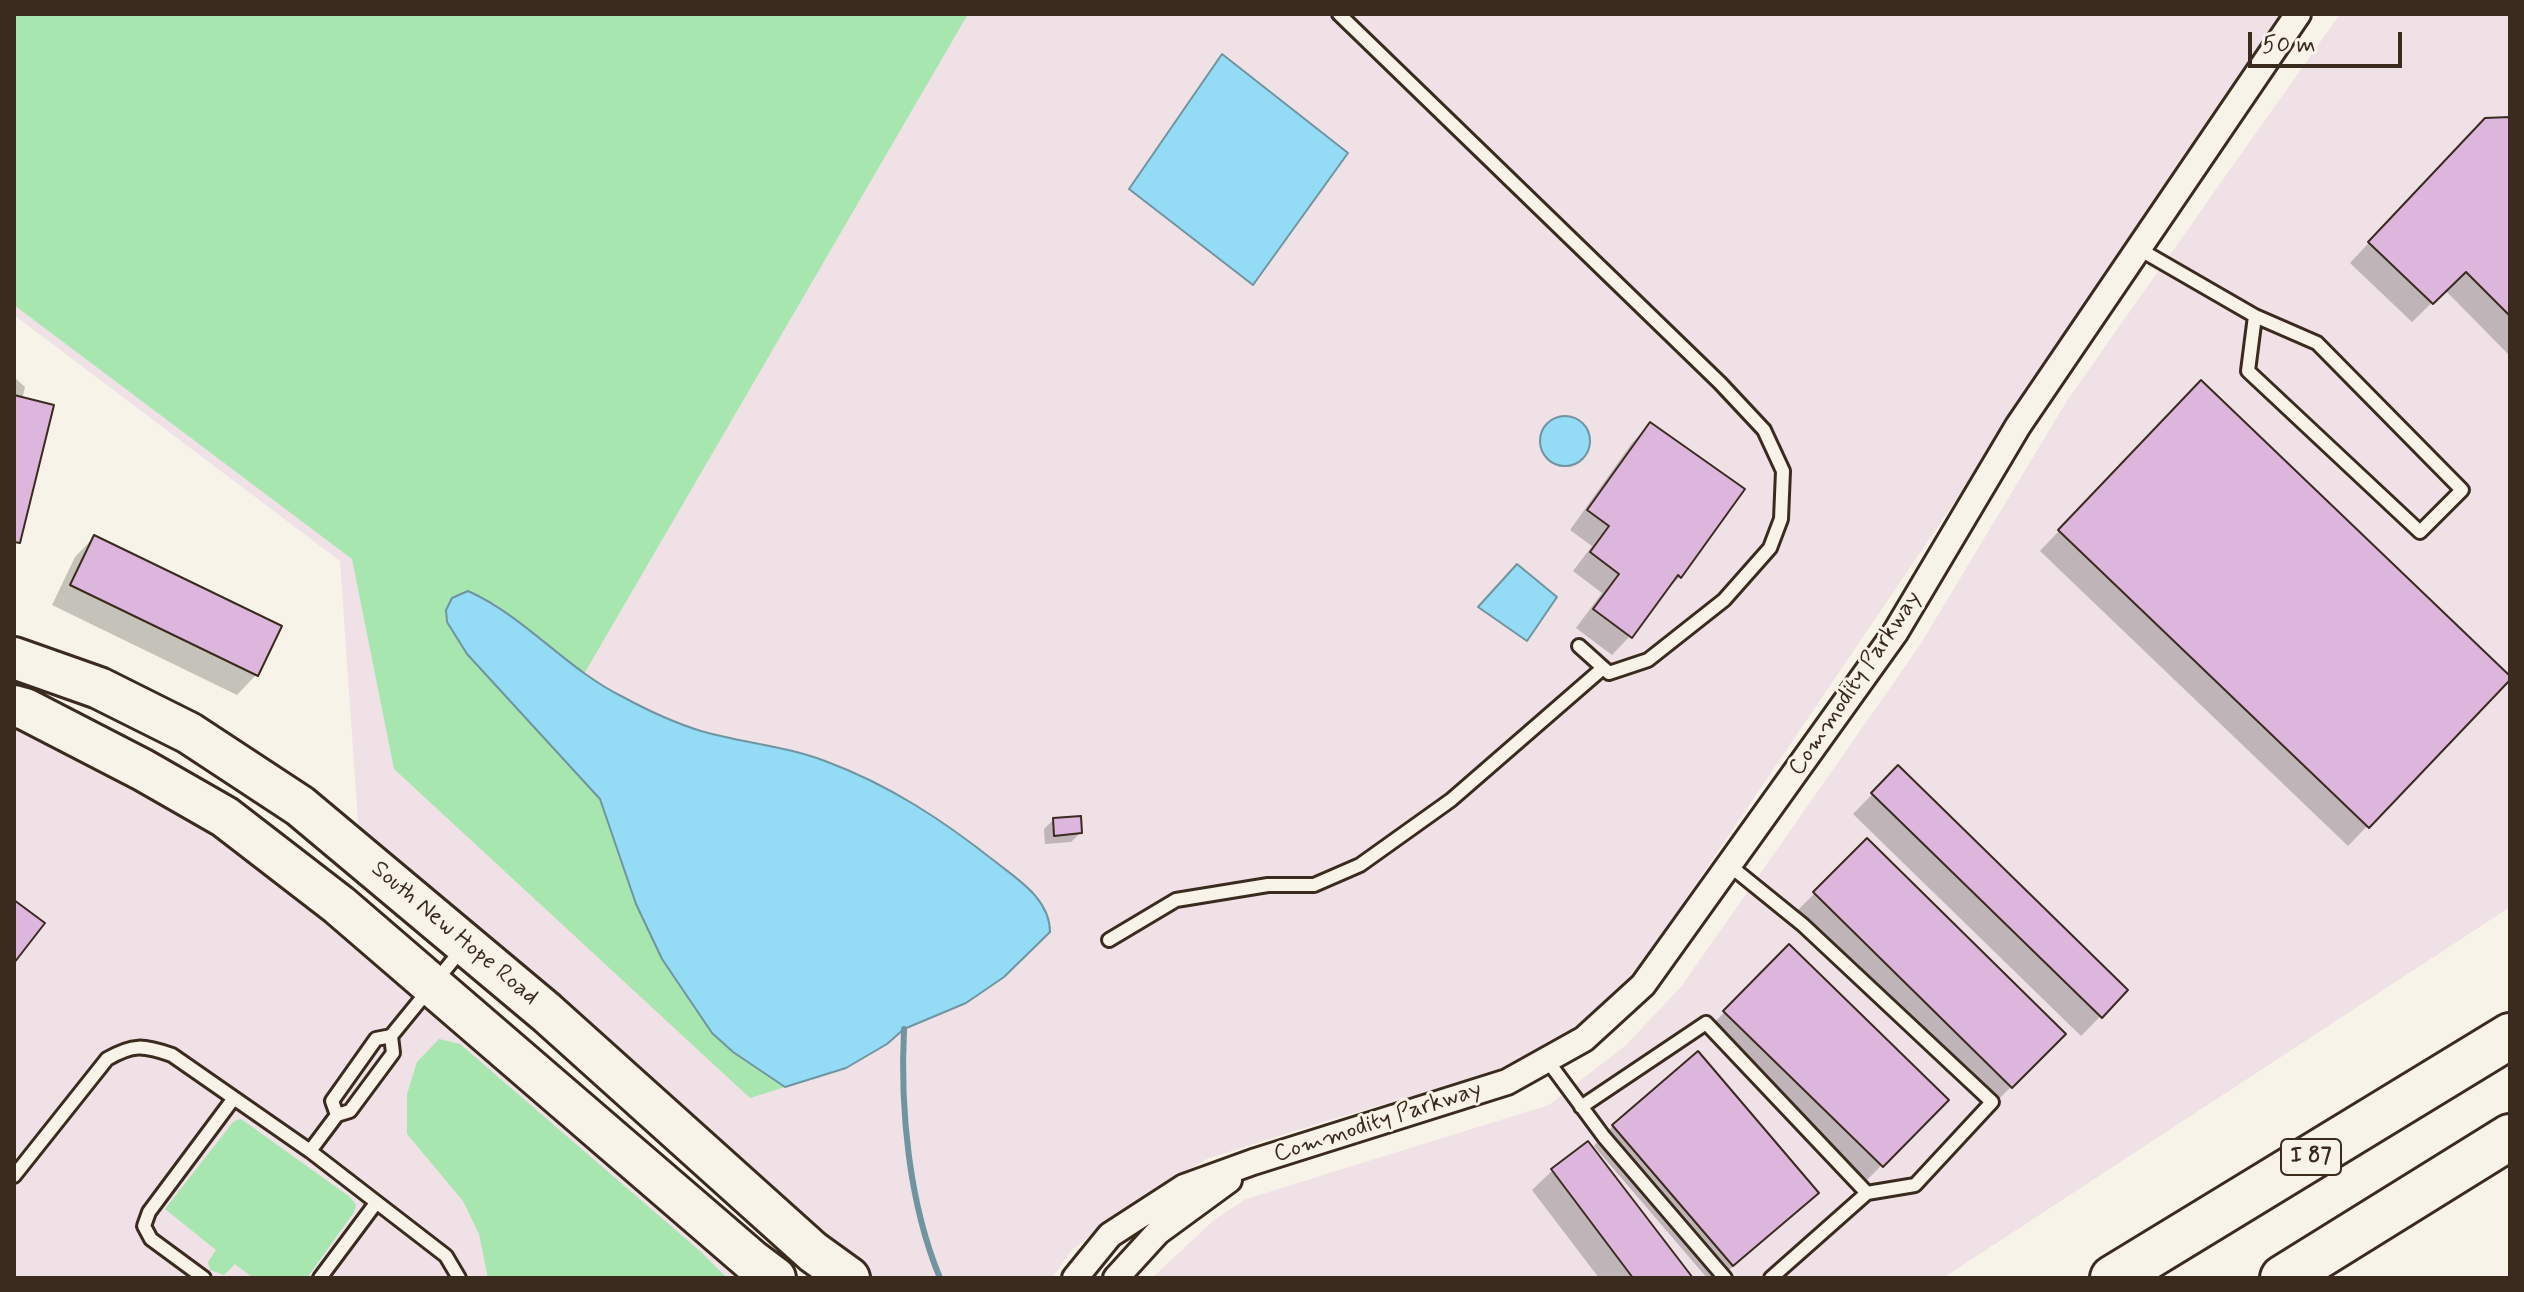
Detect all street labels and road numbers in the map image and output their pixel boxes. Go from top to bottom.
street label: Commodity Parkway [1783,586,1929,782]
street label: South New Hope Road [364,856,544,1012]
street label: Commodity Parkway [1270,1076,1486,1170]
road number: I 87 [2281,1139,2341,1175]

